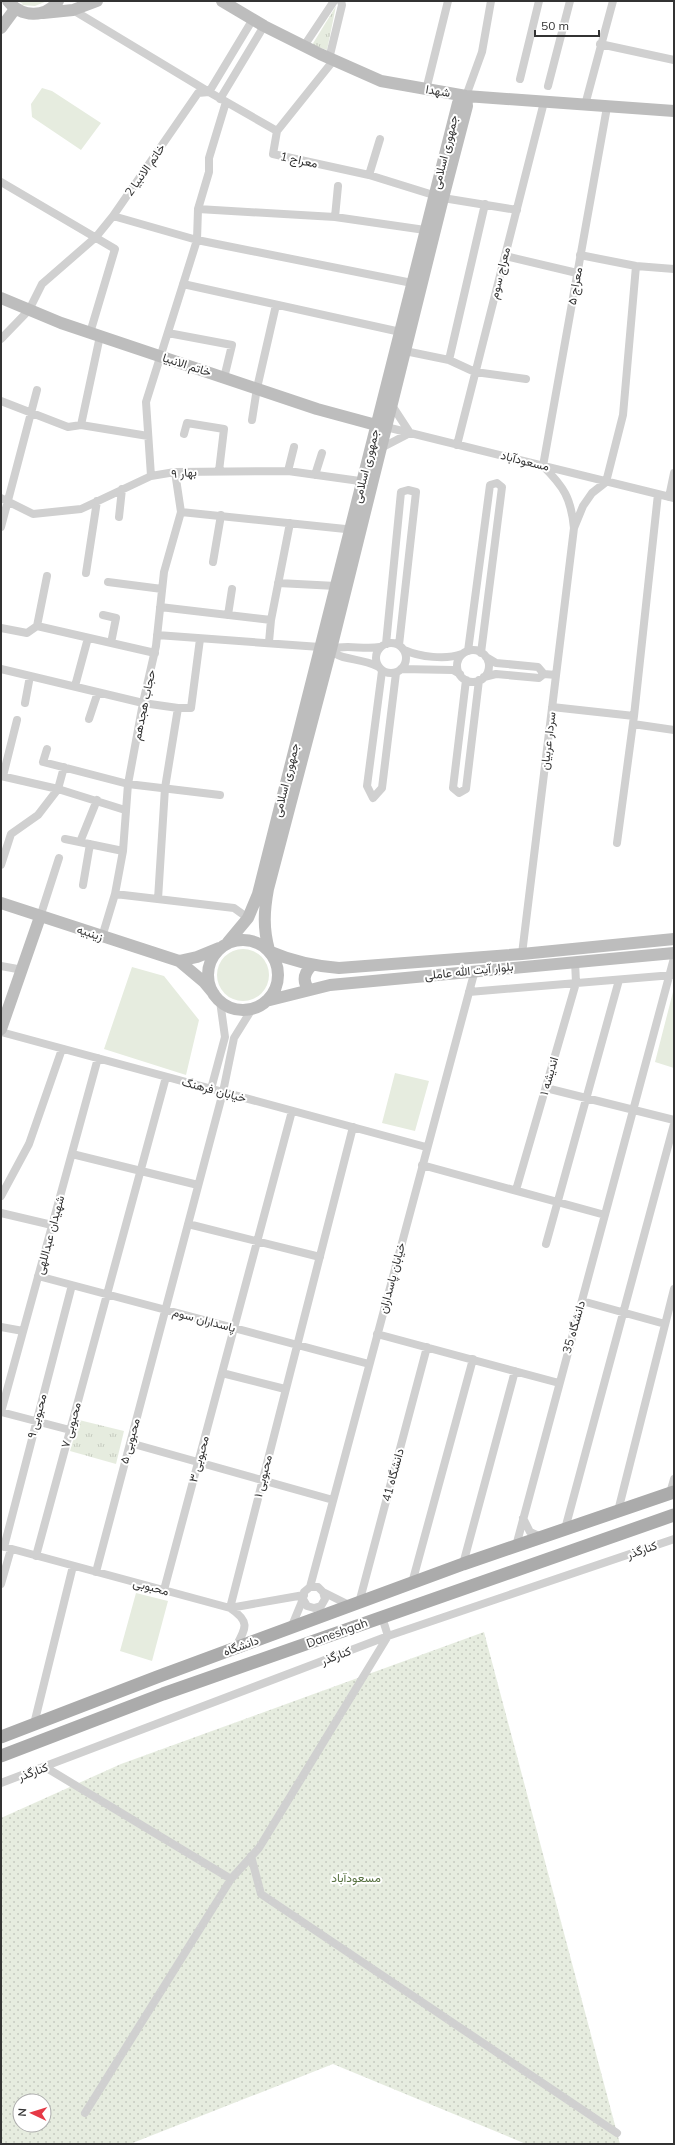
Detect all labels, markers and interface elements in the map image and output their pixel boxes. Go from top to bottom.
scale bar [535,12,599,38]
text: 50 m [541,18,569,33]
street label: شهدا [425,81,451,101]
street label: جمهوری اسلامی [428,113,462,191]
street label: خاتم الانبیا 2 [121,141,169,199]
street label: معراج 1 [278,148,319,173]
street label: معراج سوم [486,245,515,301]
street label: معراج ۵ [564,266,587,306]
street label: خاتم الانبیا [161,350,213,380]
street label: جمهوری اسلامی [349,427,383,505]
street label: مسعودآباد [499,447,551,475]
street label: بهار ۹ [171,464,197,482]
street label: حجاب هجدهم [129,668,159,742]
street label: سردار عربیان [536,711,560,771]
street label: جمهوری اسلامی [269,741,303,819]
street label: زینبیه [75,921,105,945]
street label: بلوار آیت‌ الله عاملی [424,958,514,984]
street label: اندیشه ۱ [536,1055,561,1097]
street label: خیابان فرهنگ [180,1074,248,1106]
street label: شهیدان عبداللهی [32,1194,68,1276]
street label: خیابان پاسداران [375,1241,409,1315]
street label: دانشگاه 35 [559,1298,588,1355]
street label: پاسداران سوم [171,1304,238,1336]
street label: محبوبی ۹ [23,1392,51,1440]
street label: محبوبی ۷ [57,1400,85,1450]
street label: محبوبی ۵ [116,1416,144,1466]
street label: محبوبی ۳ [185,1434,213,1484]
street label: دانشگاه 41 [378,1446,407,1503]
street label: محبوبی ۱ [250,1453,276,1499]
street label: کنارگذر [624,1537,659,1563]
street label: محبوبی [131,1575,171,1599]
street label: Daneshgah [304,1615,370,1651]
street label: دانشگاه [221,1632,261,1659]
street label: کنارگذر [318,1643,353,1669]
street label: کنارگذر [15,1759,50,1785]
park label: مسعودآباد [331,1870,381,1886]
north arrow [12,2093,52,2133]
text: N [15,2108,29,2117]

